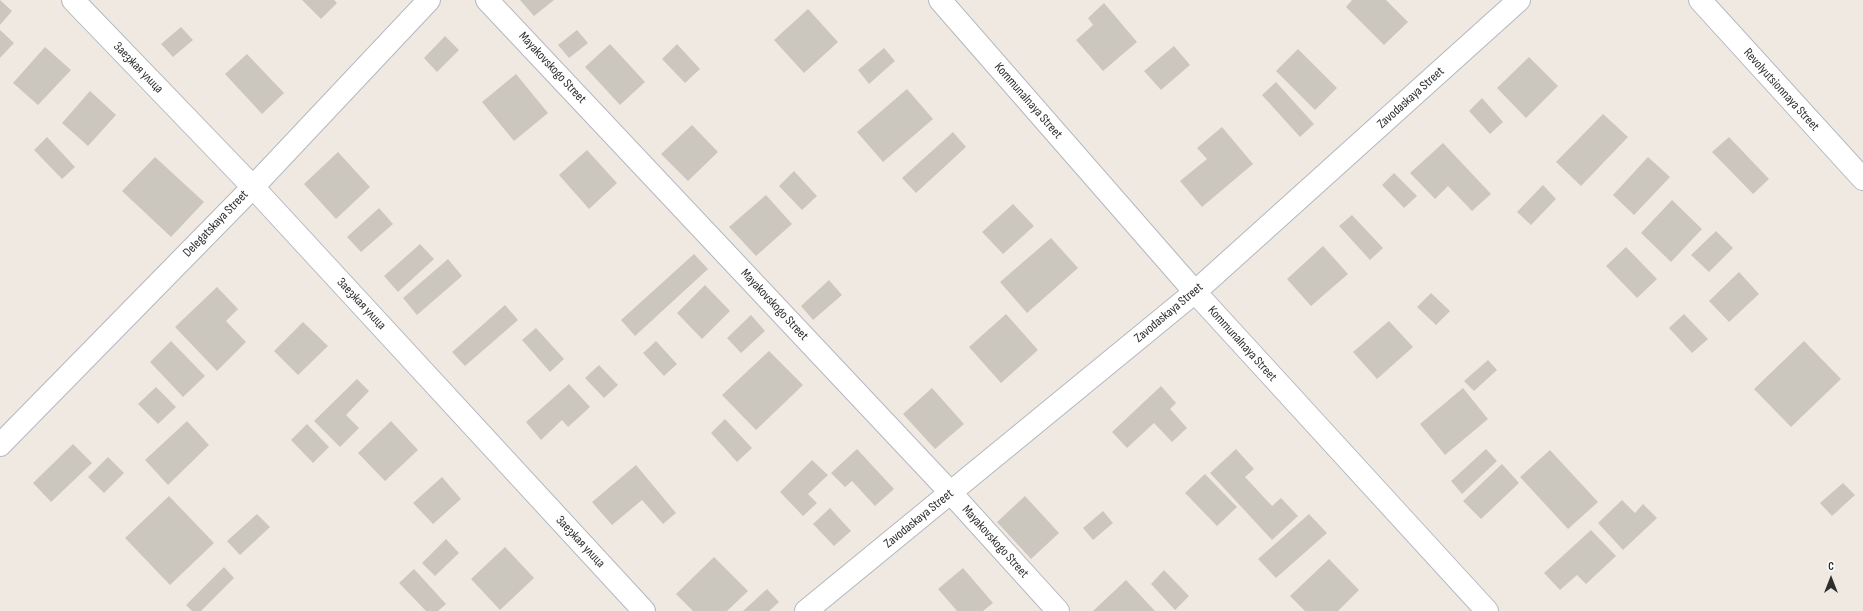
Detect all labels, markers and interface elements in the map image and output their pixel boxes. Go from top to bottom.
street label: Mayakovskogo Street [515,29,589,107]
street label: Заезжая улица [110,39,166,97]
street label: Revolyutsionnaya Street [1740,45,1822,135]
street label: Kommunalnaya Street [991,60,1065,142]
street label: Zavodaskaya Street [1374,64,1448,132]
street label: Delegatskaya Street [180,187,252,261]
street label: Mayakovskogo Street [737,266,811,344]
street label: Заезжая улица [333,275,389,333]
street label: Zavodaskaya Street [1132,280,1206,346]
street label: Kommunalnaya Street [1204,303,1280,385]
street label: Zavodaskaya Street [881,486,957,552]
street label: Mayakovskogo Street [958,502,1032,582]
street label: Заезжая улица [552,513,608,571]
north arrow [1811,559,1851,599]
text: С [1828,560,1834,573]

